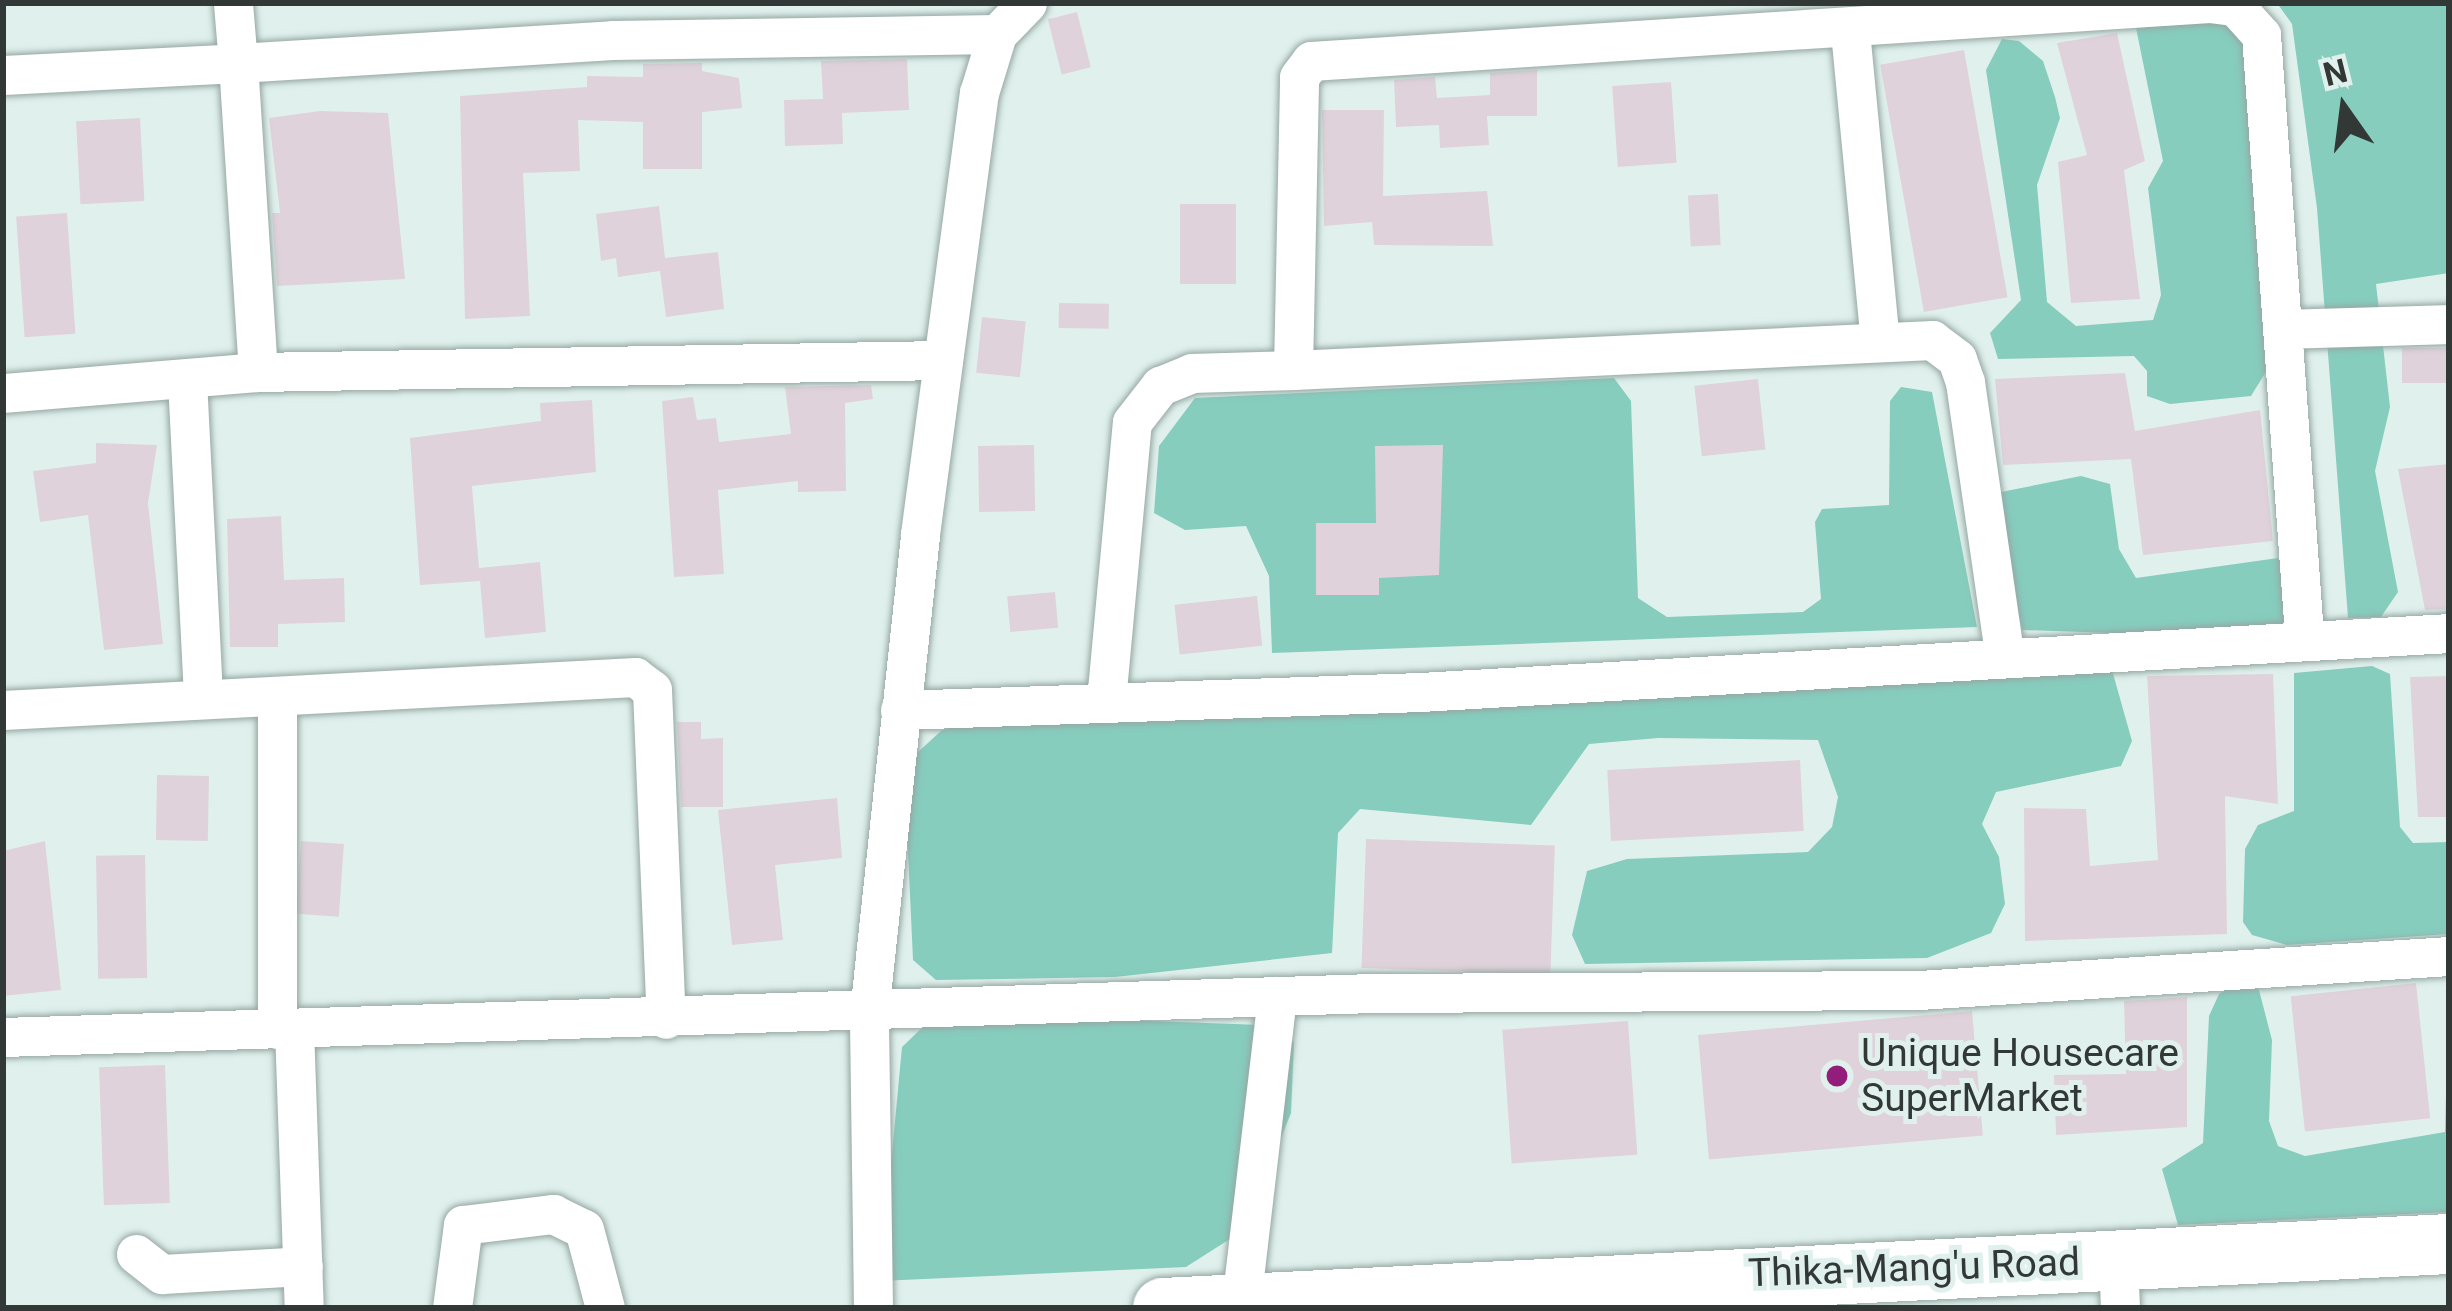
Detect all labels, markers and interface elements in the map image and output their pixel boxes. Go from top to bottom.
north arrow [2284,48,2404,168]
text: N [2319,51,2351,94]
place label: Unique Housecare SuperMarket [1861,1031,2179,1122]
marker: Unique Housecare SuperMarket [1824,1063,1850,1089]
street label: Thika-Mang'u Road [1747,1239,2081,1297]

